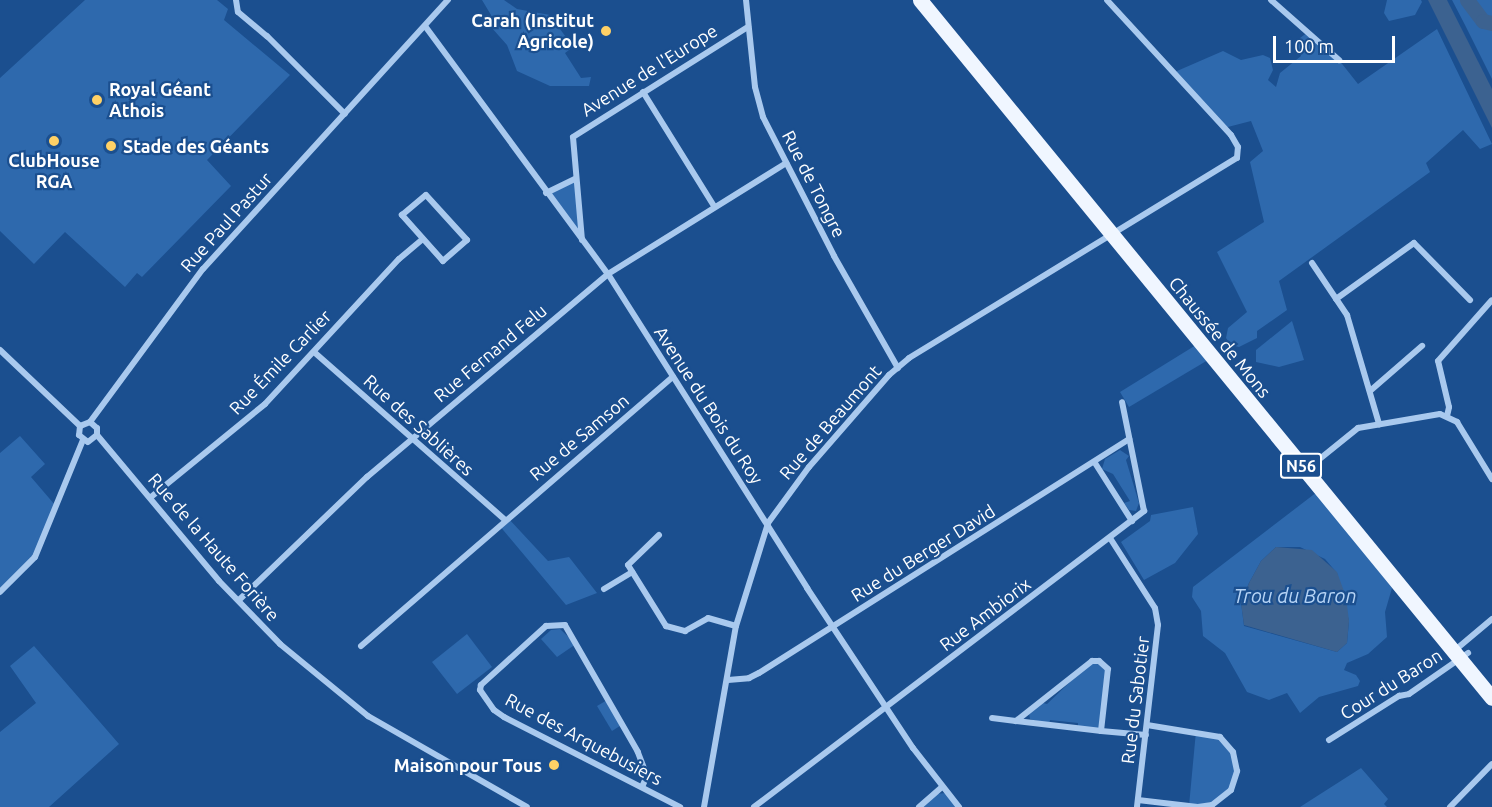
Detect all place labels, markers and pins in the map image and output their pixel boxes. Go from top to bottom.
place label: Carah (Institut Agricole) [471,10,594,52]
marker: Carah (Institut Agricole) [599,24,613,38]
place label: Royal Géant Athois [109,79,211,122]
marker: Royal Géant Athois [90,93,104,107]
marker: ClubHouse RGA [47,134,61,148]
place label: Stade des Géants [123,135,269,157]
marker: Stade des Géants [104,139,118,153]
place label: ClubHouse RGA [8,150,100,192]
place label: Maison pour Tous [394,754,542,776]
marker: Maison pour Tous [547,758,561,772]

